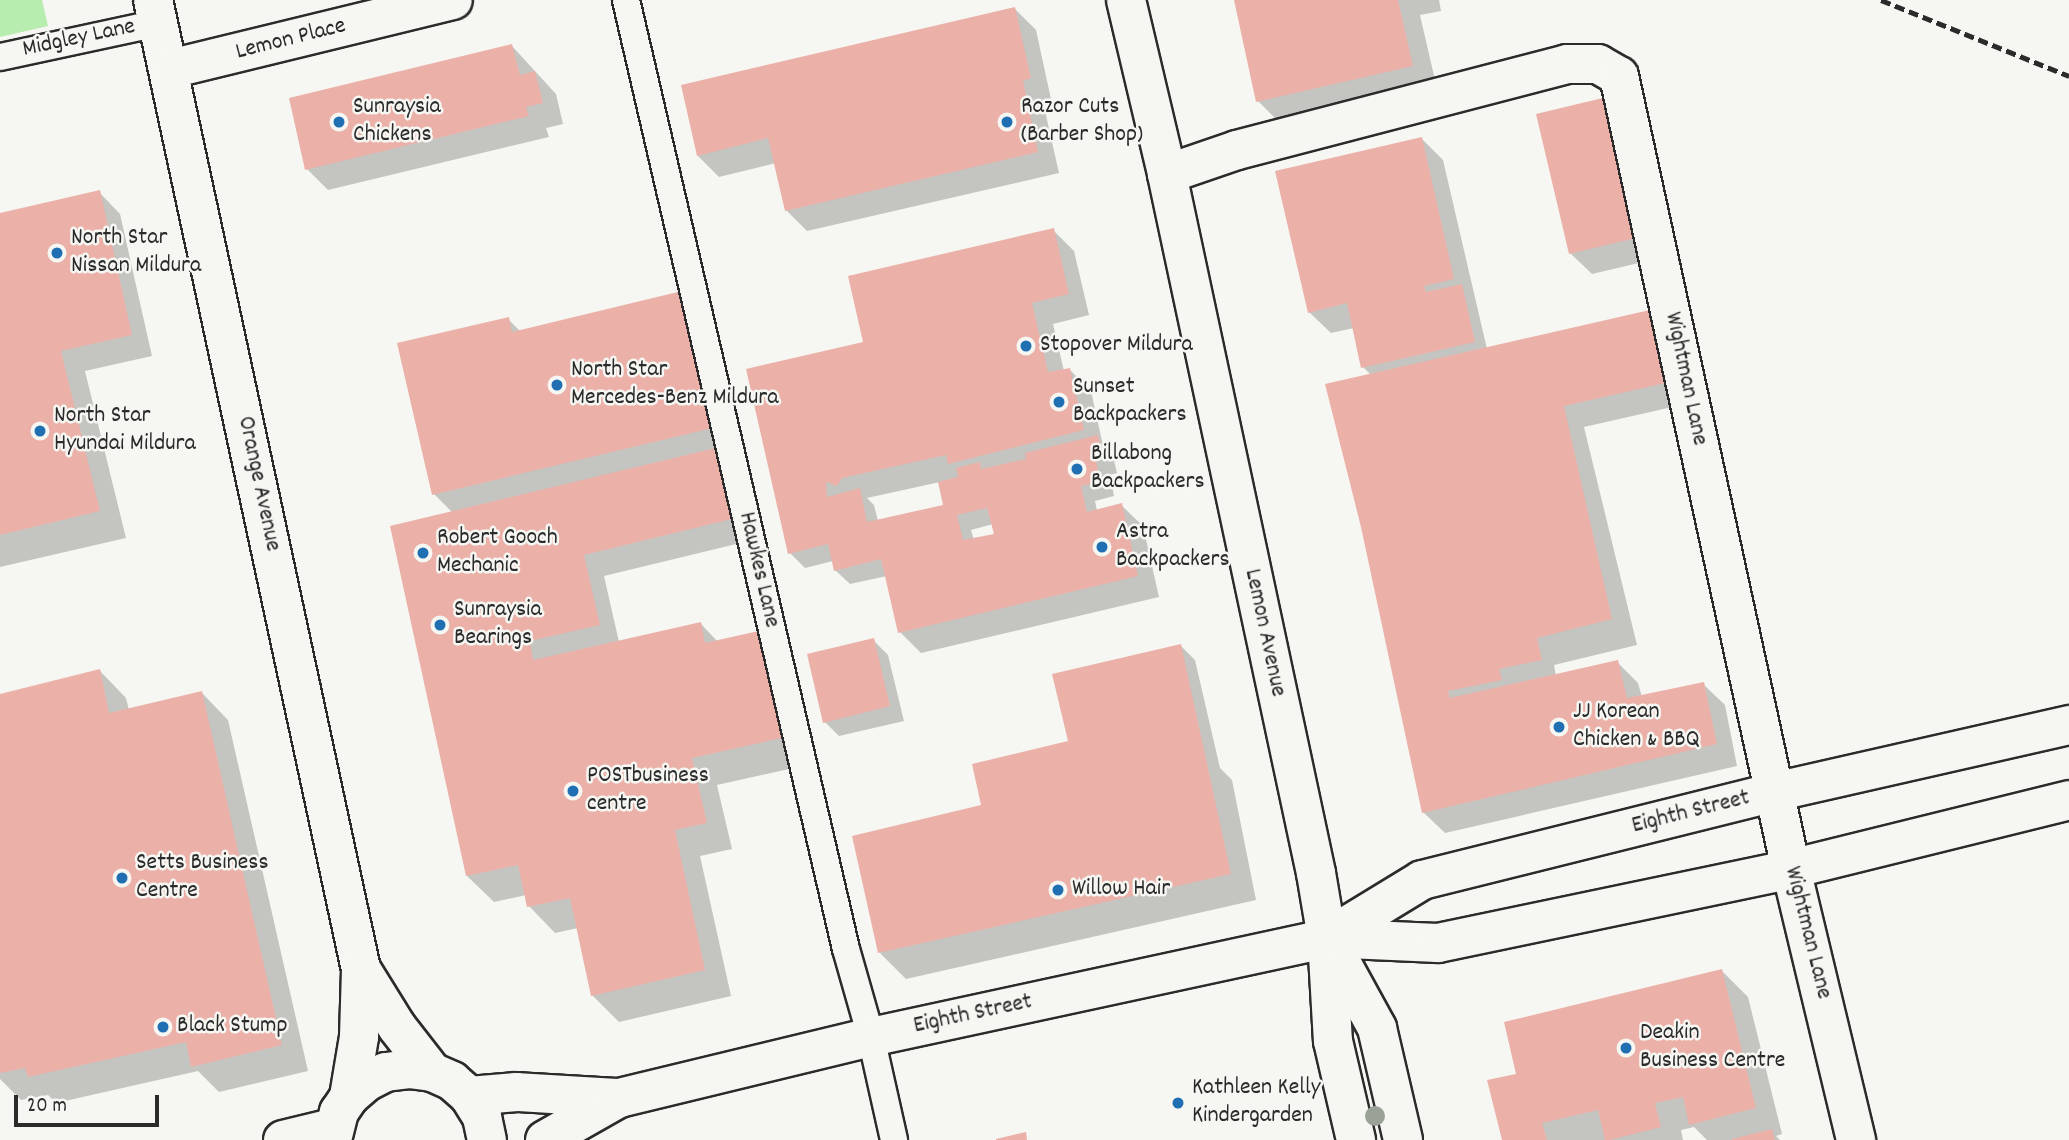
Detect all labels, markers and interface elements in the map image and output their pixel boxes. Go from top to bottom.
street label: Lemon Place [233,12,349,68]
street label: Midgley Lane [20,13,138,65]
place label: Sunraysia Chickens [353,94,441,150]
place label: Razor Cuts (Barber Shop) [1021,94,1143,150]
marker: Sunraysia Chickens [331,114,347,130]
marker: Razor Cuts (Barber Shop) [999,114,1015,130]
place label: North Star Nissan Mildura [71,225,201,281]
marker: North Star Nissan Mildura [49,245,65,261]
street label: Wightman Lane [1657,310,1713,448]
place label: Stopover Mildura [1040,332,1193,360]
marker: Stopover Mildura [1018,338,1034,354]
place label: North Star Mercedes-Benz Mildura [571,357,778,413]
place label: Sunset Backpackers [1073,374,1186,430]
marker: North Star Mercedes-Benz Mildura [549,377,565,393]
marker: Sunset Backpackers [1051,394,1067,410]
place label: North Star Hyundai Mildura [54,403,196,459]
street label: Orange Avenue [230,414,286,554]
marker: North Star Hyundai Mildura [32,423,48,439]
place label: Billabong Backpackers [1091,441,1204,497]
marker: Billabong Backpackers [1069,461,1085,477]
street label: Hawkes Lane [731,509,785,631]
place label: Astra Backpackers [1116,519,1229,575]
place label: Robert Gooch Mechanic [437,525,558,581]
marker: Astra Backpackers [1094,539,1110,555]
marker: Robert Gooch Mechanic [415,545,431,561]
street label: Lemon Avenue [1236,567,1292,699]
place label: Sunraysia Bearings [454,597,542,653]
marker: Sunraysia Bearings [432,617,448,633]
place label: JJ Korean Chicken & BBQ [1573,699,1700,755]
marker: JJ Korean Chicken & BBQ [1551,719,1567,735]
place label: POSTbusiness centre [587,763,709,819]
marker: POSTbusiness centre [565,783,581,799]
street label: Eighth Street [1629,784,1753,842]
place label: Setts Business Centre [136,850,269,906]
street label: Wightman Lane [1777,864,1837,1002]
marker: Setts Business Centre [114,870,130,886]
place label: Willow Hair [1072,876,1170,904]
marker: Willow Hair [1050,882,1066,898]
street label: Eighth Street [911,988,1035,1042]
place label: Black Stump [177,1013,288,1041]
marker: Black Stump [155,1019,171,1035]
place label: Deakin Business Centre [1640,1020,1785,1076]
marker: Deakin Business Centre [1618,1040,1634,1056]
place label: Kathleen Kelly Kindergarden [1192,1075,1320,1131]
scale bar [18,1080,163,1124]
text: 20 m [27,1092,67,1122]
marker: Kathleen Kelly Kindergarden [1170,1095,1186,1111]

